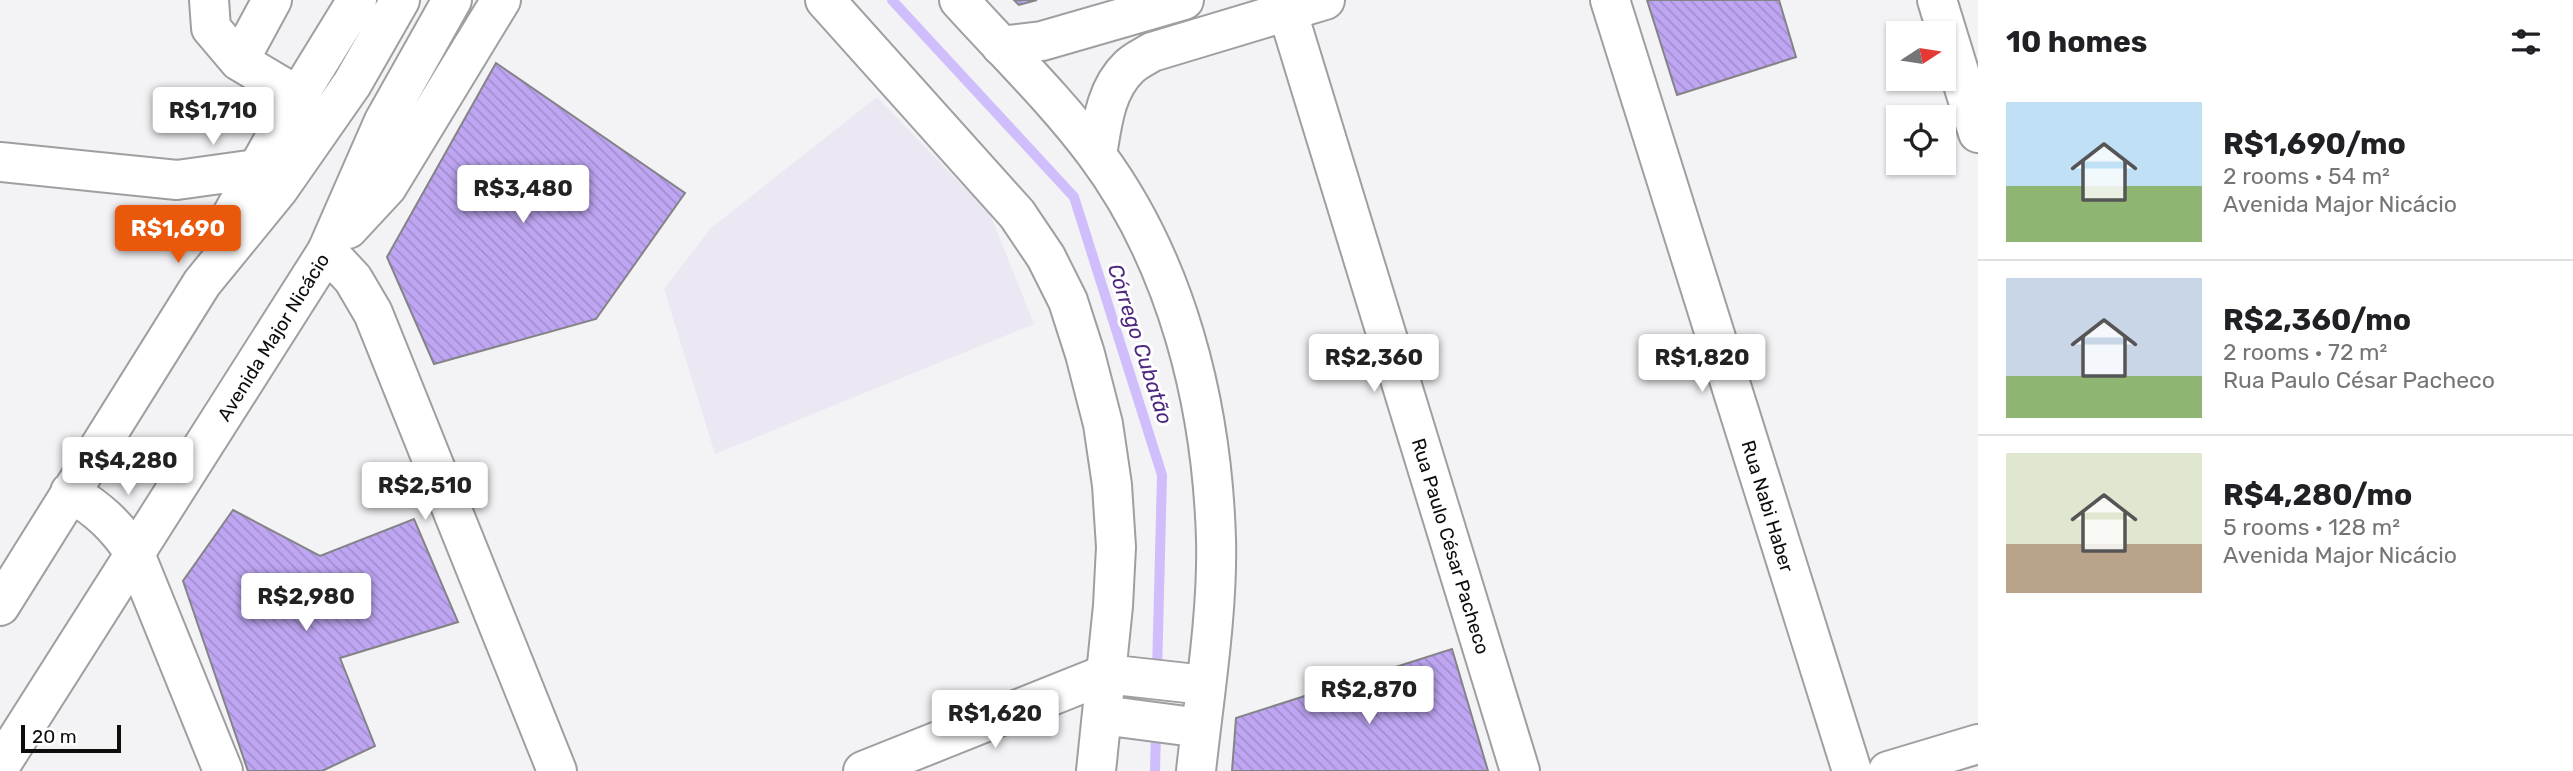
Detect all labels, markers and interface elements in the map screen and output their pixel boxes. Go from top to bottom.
north arrow [1886,21,1956,91]
map controls [1886,21,1956,175]
icon: filters [2507,23,2545,61]
text: 10 homes [2006,24,2147,60]
pin: R$1,710 [148,88,278,147]
text: R$1,710 [169,96,257,124]
button: locate [1886,105,1956,175]
text: R$1,690/mo [2223,126,2406,162]
icon: home [2062,130,2146,214]
text: 2 rooms · 54 m² [2223,162,2390,190]
pin: R$3,480 [458,166,588,225]
text: R$3,480 [473,174,573,202]
text: Avenida Major Nicácio [2223,190,2457,218]
pin: R$1,690 [113,205,243,265]
text: R$1,690 [131,214,225,242]
street label: Avenida Major Nicácio [212,249,334,425]
water label: Córrego Cubatão [1103,261,1178,427]
text: R$2,360/mo [2223,302,2411,338]
icon: home [2062,306,2146,390]
pin: R$2,360 [1309,334,1439,394]
pin: R$1,820 [1637,334,1767,394]
text: 2 rooms · 72 m² [2223,338,2387,366]
text: R$2,360 [1325,343,1423,371]
text: R$1,820 [1654,343,1750,371]
text: Rua Paulo César Pacheco [2223,366,2495,394]
street label: Rua Paulo César Pacheco [1407,435,1494,657]
pin: R$4,280 [63,438,193,497]
street label: Rua Nabi Haber [1737,438,1799,576]
text: R$4,280 [78,446,178,474]
pin: R$2,510 [360,462,490,522]
text: R$2,510 [378,471,472,499]
text: R$4,280/mo [2223,477,2412,513]
icon: home [2062,481,2146,565]
text: 5 rooms · 128 m² [2223,513,2400,541]
text: Avenida Major Nicácio [2223,541,2457,569]
pin: R$2,980 [241,574,371,633]
text: R$2,980 [257,582,355,610]
pin: R$2,870 [1304,666,1434,726]
text: R$2,870 [1321,675,1417,703]
pin: R$1,620 [930,690,1060,750]
text: R$1,620 [948,699,1042,727]
scale bar [21,722,121,754]
text: 20 m [32,725,77,748]

